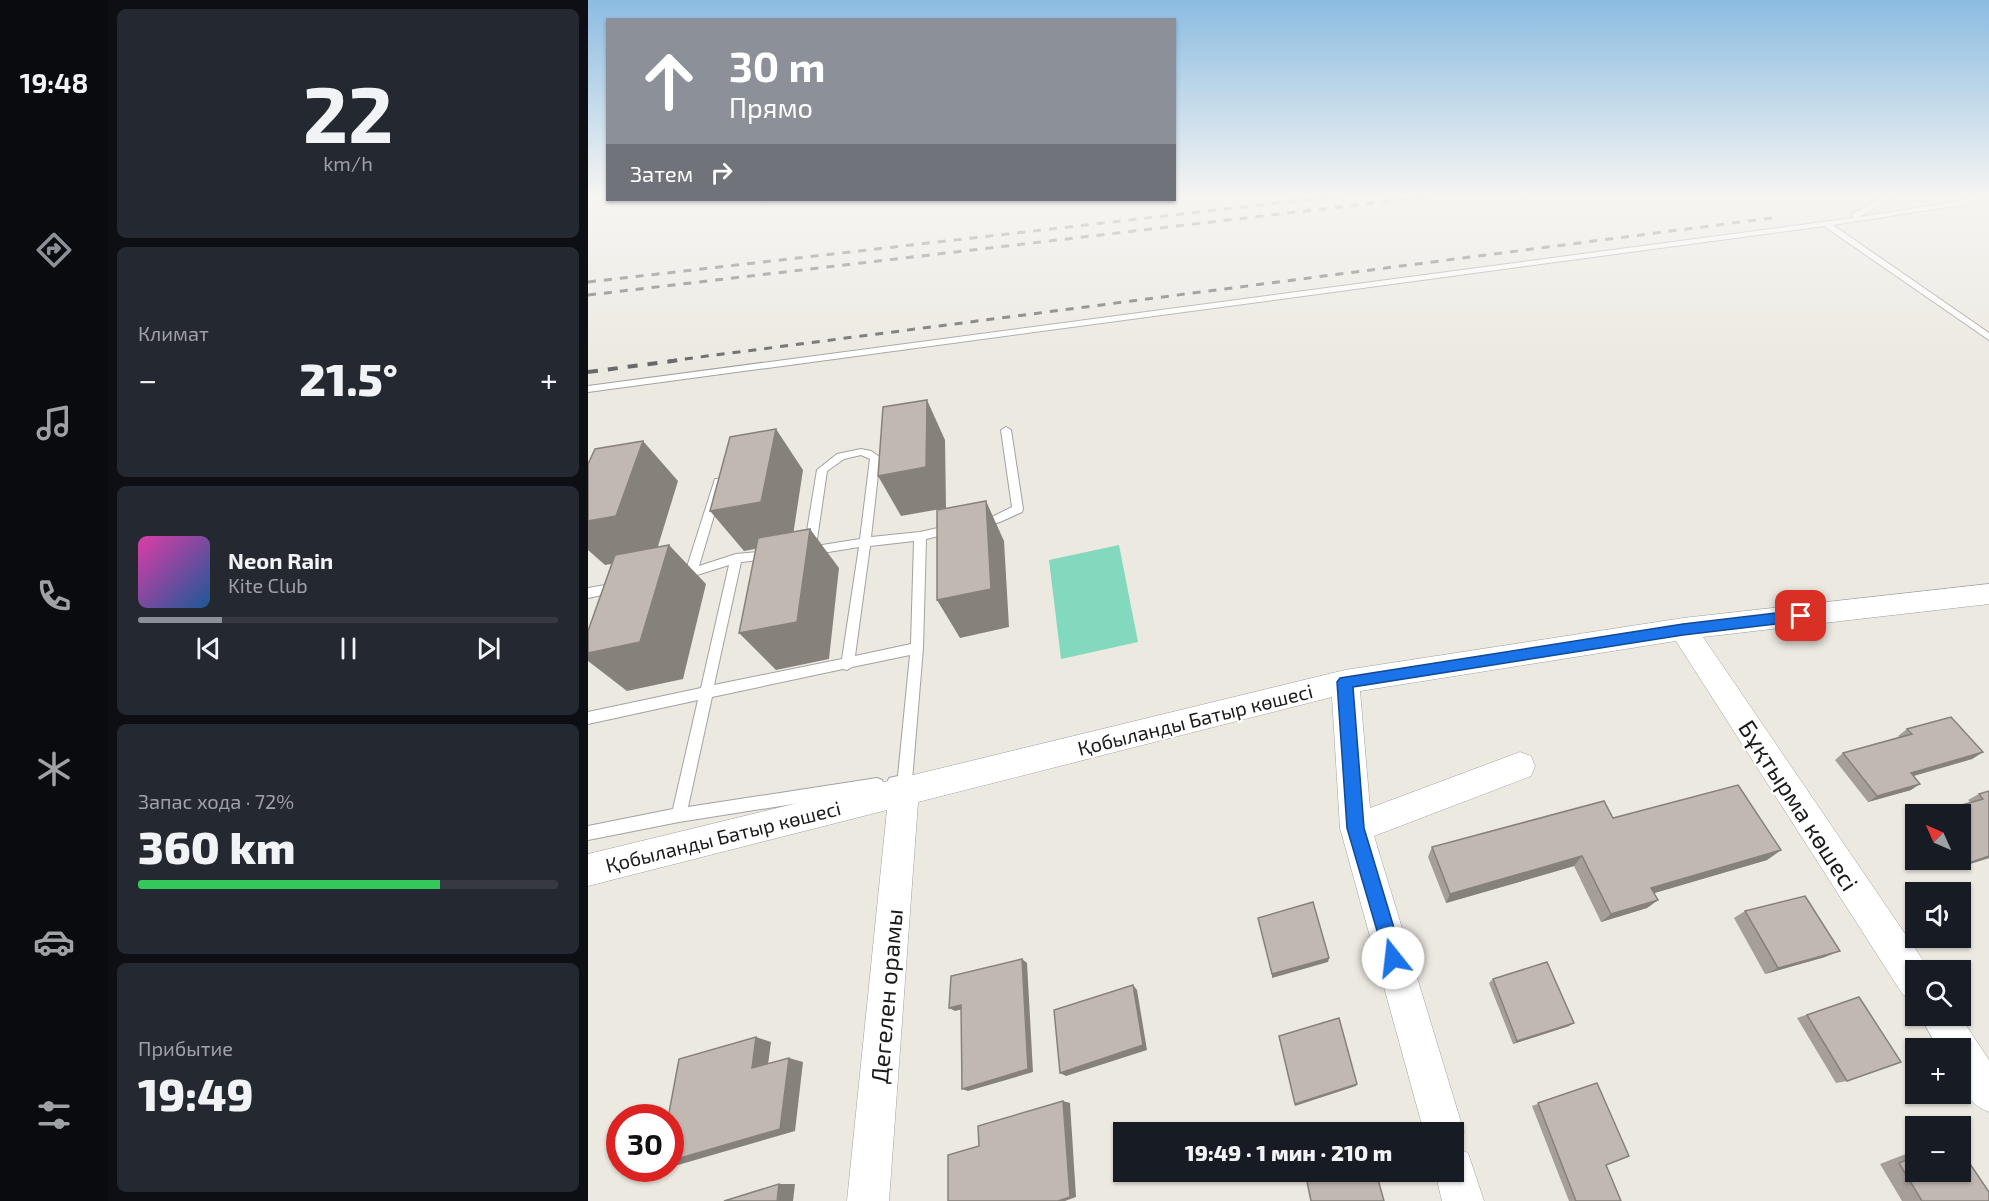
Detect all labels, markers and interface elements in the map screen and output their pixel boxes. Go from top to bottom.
text: 30 m [729,40,825,90]
icon: ahead [630,42,708,120]
text: 22 [303,65,393,159]
text: 19:48 [20,66,88,98]
text: Прямо [729,91,813,123]
text: km/h [323,151,373,175]
icon: right [705,156,738,189]
text: Затем [630,160,693,186]
icon: directions [33,229,75,271]
text: Климат [138,321,209,345]
text: 21.5° [299,351,398,405]
text: − [138,359,157,399]
text: + [540,359,558,399]
icon: music [33,402,75,444]
text: Neon Rain [228,547,333,573]
text: Kite Club [228,573,308,597]
icon: phone [33,575,75,617]
pin [1775,590,1826,641]
icon: arrive [1784,599,1817,632]
icon: previous [192,632,225,665]
icon: pause [332,632,365,665]
icon: next [472,632,505,665]
street label: Қобыланды Батыр көшесі [1075,678,1315,760]
street label: Бұқтырма көшесі [1733,714,1865,896]
icon: climate [33,748,75,790]
text: Запас хода · 72% [138,789,294,813]
street label: Қобыланды Батыр көшесі [603,795,843,877]
north arrow [1905,804,1971,870]
map controls [1905,804,1971,1182]
text: 360 km [138,819,296,873]
button: sound [1905,882,1971,948]
street label: Дегелен орамы [864,907,908,1085]
icon: car [33,921,75,963]
position arrow [1361,926,1425,990]
button: search [1905,960,1971,1026]
text: Прибытие [138,1036,233,1060]
button: + [1905,1038,1971,1104]
text: 19:49 [138,1066,254,1120]
icon: filters [33,1094,75,1136]
speed limit sign: 30 [606,1104,684,1182]
button: − [1905,1116,1971,1182]
text: 19:49 · 1 мин · 210 m [1185,1139,1392,1165]

